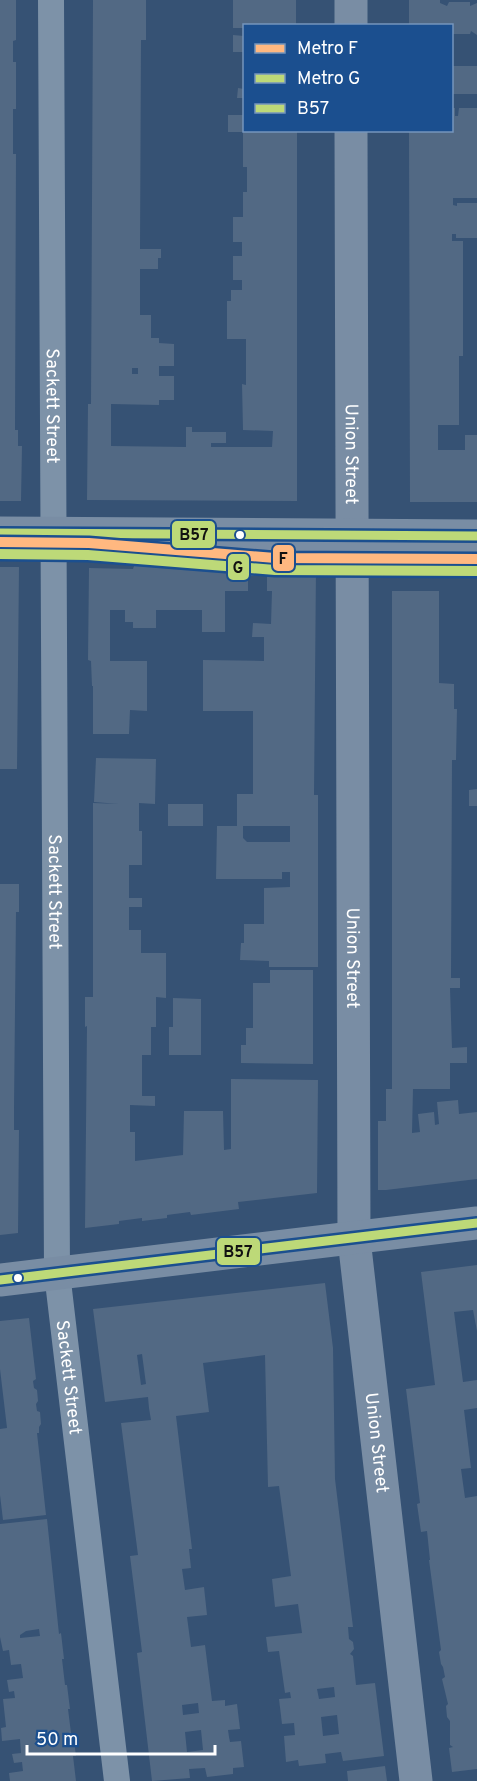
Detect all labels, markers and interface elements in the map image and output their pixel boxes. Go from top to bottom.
legend [243,24,453,132]
text: Metro F [297,38,358,61]
text: Metro G [297,68,360,91]
text: B57 [297,98,329,121]
street label: Sackett Street [40,348,63,464]
street label: Union Street [339,403,362,505]
line badge: B57 [171,520,216,549]
text: B57 [179,526,209,546]
unlabelled marker [234,529,246,541]
line badge: F [272,544,295,572]
text: F [278,550,288,570]
line badge: G [227,553,250,581]
text: G [233,559,243,579]
street label: Sackett Street [42,834,65,950]
street label: Union Street [340,907,363,1009]
line badge: B57 [216,1237,261,1266]
text: B57 [223,1243,253,1263]
unlabelled marker [12,1272,24,1284]
street label: Sackett Street [50,1319,86,1436]
street label: Union Street [359,1391,393,1494]
scale bar [27,1718,214,1756]
text: 50 m [36,1729,78,1752]

